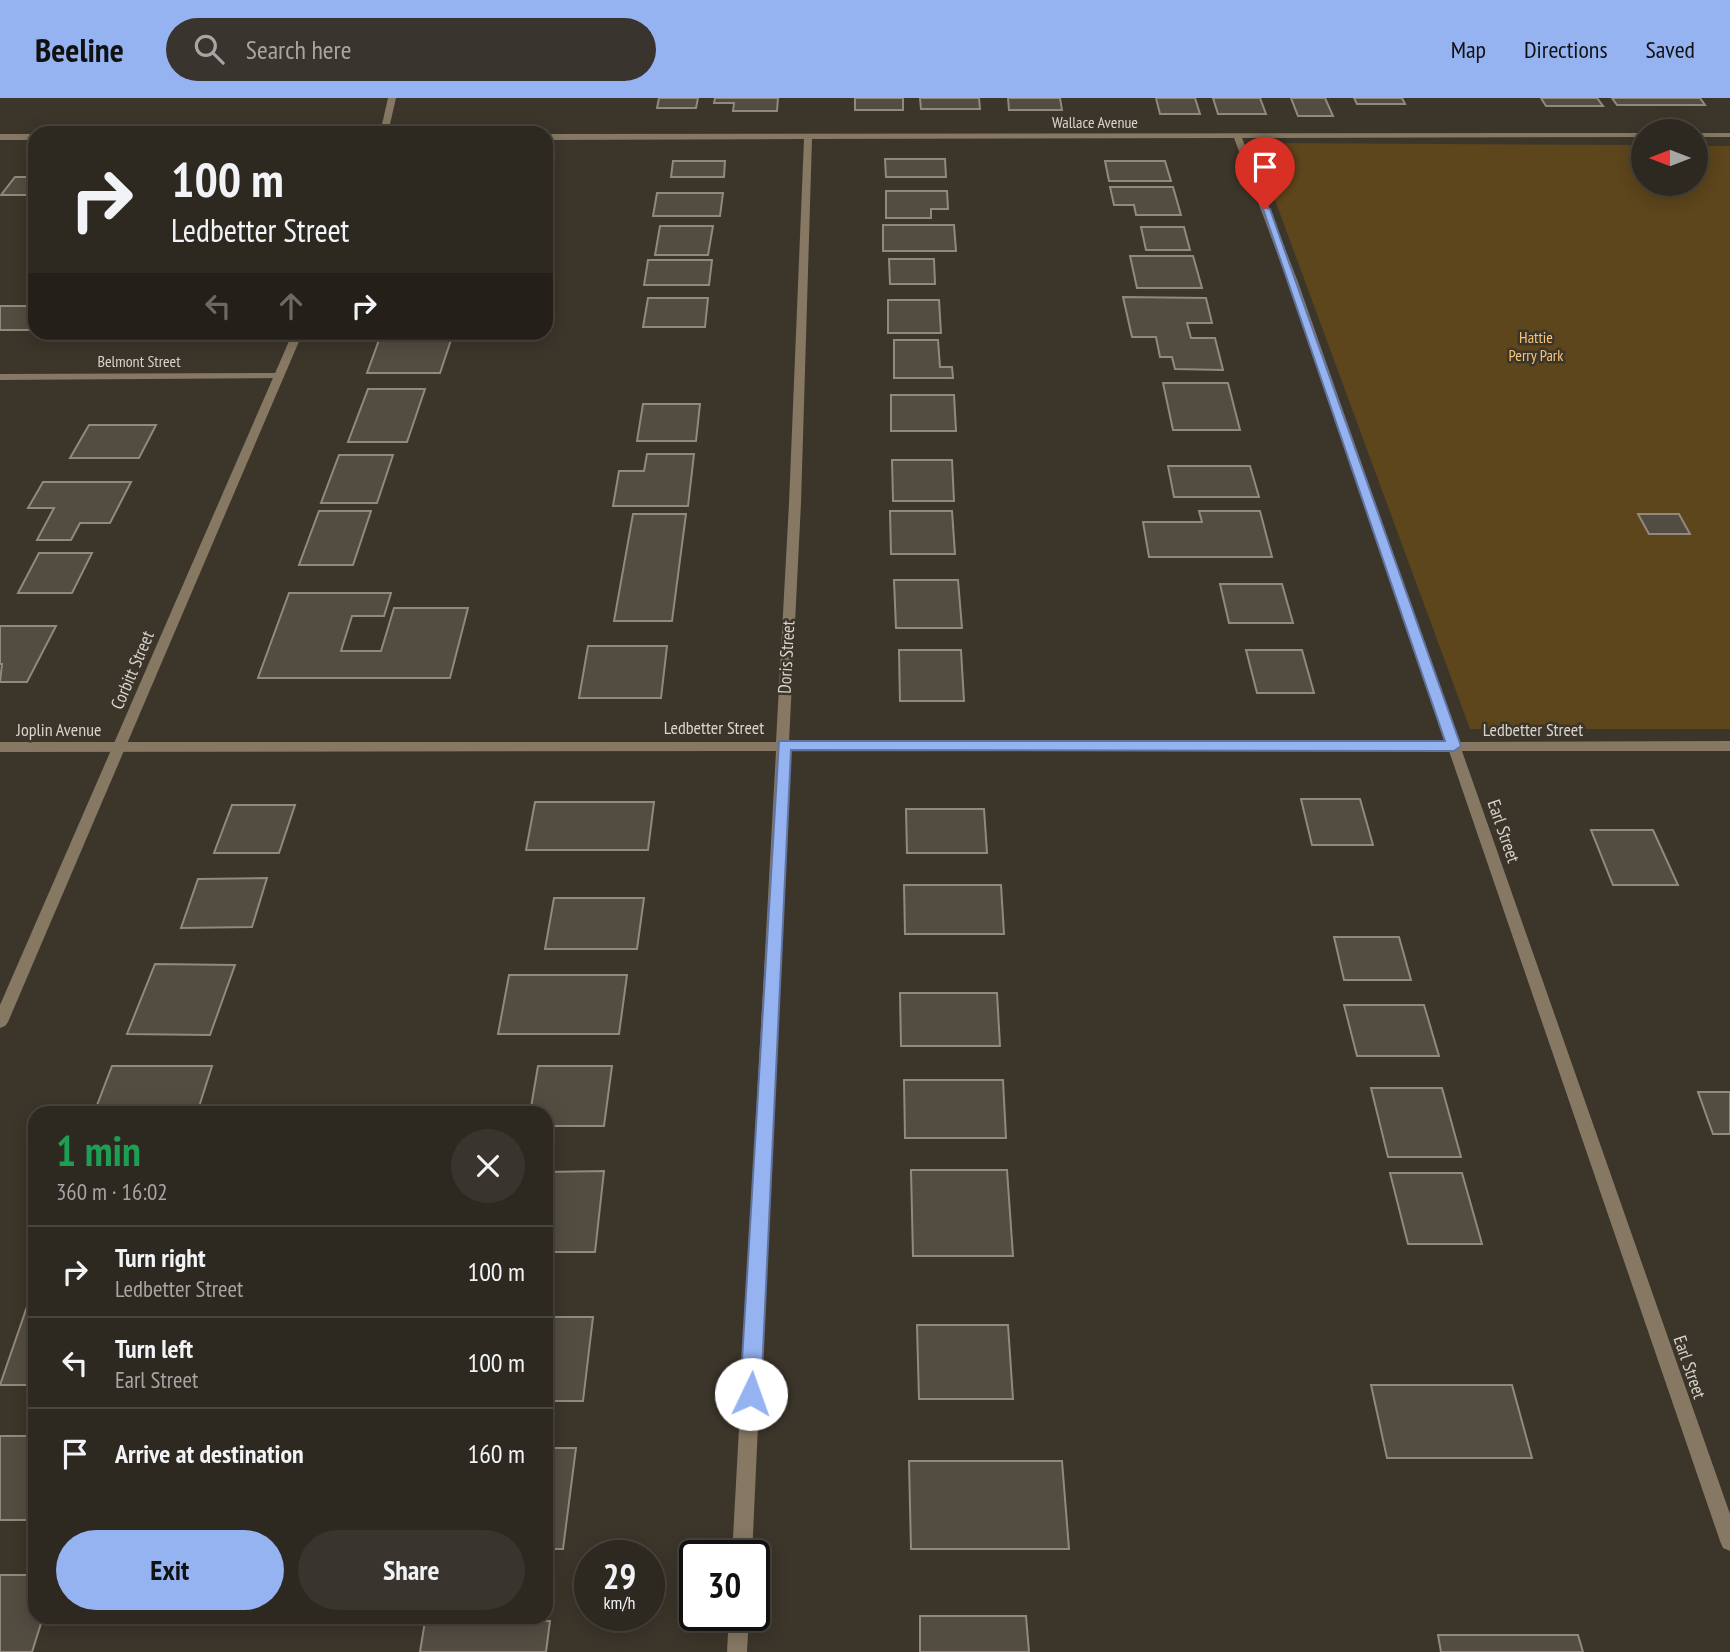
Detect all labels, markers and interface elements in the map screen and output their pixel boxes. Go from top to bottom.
search box [166,18,656,81]
text: Beeline [35,28,124,71]
icon: search [190,30,228,68]
text: Search here [246,33,351,66]
text: Map [1451,34,1486,65]
text: Directions [1524,34,1608,65]
text: Saved [1646,34,1695,65]
street label: Wallace Avenue [1052,112,1138,132]
north arrow [1631,119,1708,196]
map controls [1631,119,1708,196]
pin [1235,137,1295,209]
text: 100 m [171,147,284,211]
icon: arrive [1246,148,1284,186]
icon: right [56,154,147,245]
text: Ledbetter Street [171,209,349,251]
icon: left [199,287,237,325]
icon: ahead [272,287,310,325]
icon: right [345,287,383,325]
park label: Hattie Perry Park [1509,327,1564,365]
street label: Belmont Street [97,351,181,371]
street label: Doris Street [773,620,799,694]
street label: Corbitt Street [105,627,159,713]
street label: Ledbetter Street [664,716,764,739]
street label: Joplin Avenue [16,718,101,741]
street label: Ledbetter Street [1483,718,1583,741]
street label: Earl Street [1483,796,1525,866]
text: 1 min [56,1123,141,1178]
button: close [451,1129,525,1203]
text: 360 m · 16:02 [56,1177,168,1206]
text: Turn right [115,1241,206,1274]
icon: right [56,1253,94,1291]
text: 100 m [467,1255,525,1288]
text: Ledbetter Street [115,1274,243,1303]
text: Turn left [115,1332,193,1365]
street label: Earl Street [1669,1332,1711,1402]
icon: left [56,1344,94,1382]
text: 100 m [467,1346,525,1379]
position arrow [714,1357,788,1431]
text: Earl Street [115,1365,198,1394]
icon: arrive [56,1435,94,1473]
text: Arrive at destination [115,1437,304,1470]
text: 160 m [467,1437,525,1470]
button: Exit [56,1530,284,1610]
button: Share [298,1530,525,1610]
speed limit sign: 30 [679,1540,770,1631]
text: 29 [603,1553,636,1599]
text: km/h [604,1591,635,1614]

